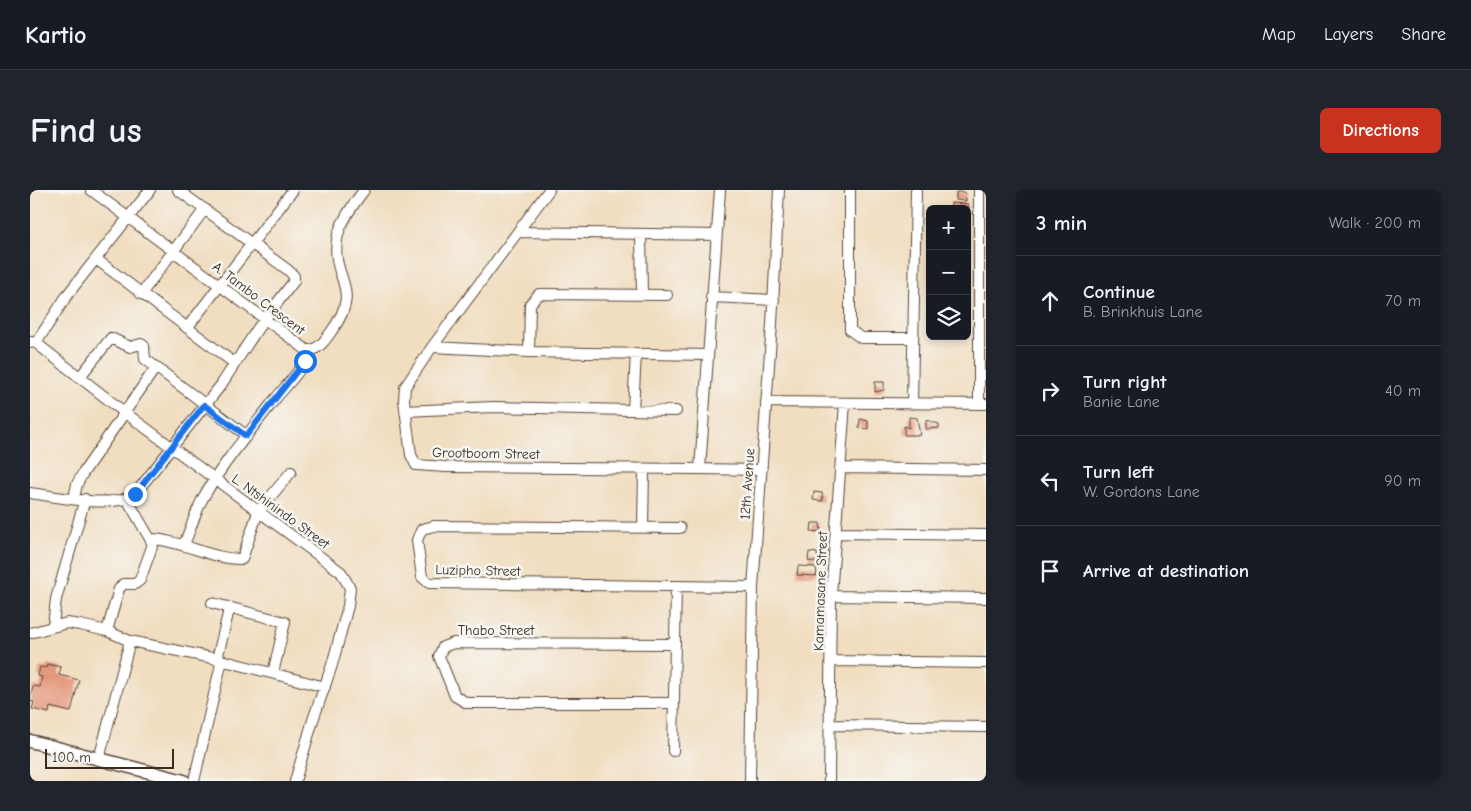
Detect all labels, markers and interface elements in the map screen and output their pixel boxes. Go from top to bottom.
text: Kartio [25,21,87,49]
text: Map [1262,24,1296,45]
text: Layers [1324,24,1373,45]
text: Share [1401,24,1446,45]
button: Directions [1320,108,1441,153]
text: Find us [30,110,142,151]
map controls [926,205,971,340]
button: + [926,205,971,250]
text: 3 min [1036,211,1087,235]
text: Walk · 200 m [1329,214,1421,232]
button: − [926,250,971,295]
street label: A. Tambo Crescent [209,258,309,339]
text: Continue [1083,281,1155,303]
icon: ahead [1036,287,1064,315]
text: 70 m [1385,292,1421,310]
button: layers [926,295,971,340]
text: B. Brinkhuis Lane [1083,303,1202,321]
route start [294,350,317,373]
text: Turn right [1083,371,1167,393]
icon: right [1036,377,1064,405]
text: 40 m [1385,382,1421,400]
text: Banie Lane [1083,393,1160,411]
street label: Grootboom Street [432,444,541,463]
street label: 12th Avenue [737,448,758,520]
text: Turn left [1083,461,1154,483]
icon: left [1036,467,1064,495]
street label: L. Ntshinindo Street [228,470,334,553]
text: 90 m [1384,472,1421,490]
route end [124,483,147,506]
text: W. Gordons Lane [1083,483,1200,501]
street label: Kamamasane Street [810,530,831,651]
icon: arrive [1036,557,1064,585]
text: Arrive at destination [1083,560,1249,582]
street label: Luzipho Street [435,561,522,580]
street label: Thabo Street [458,622,535,639]
scale bar [45,746,174,769]
text: 100 m [52,749,91,766]

